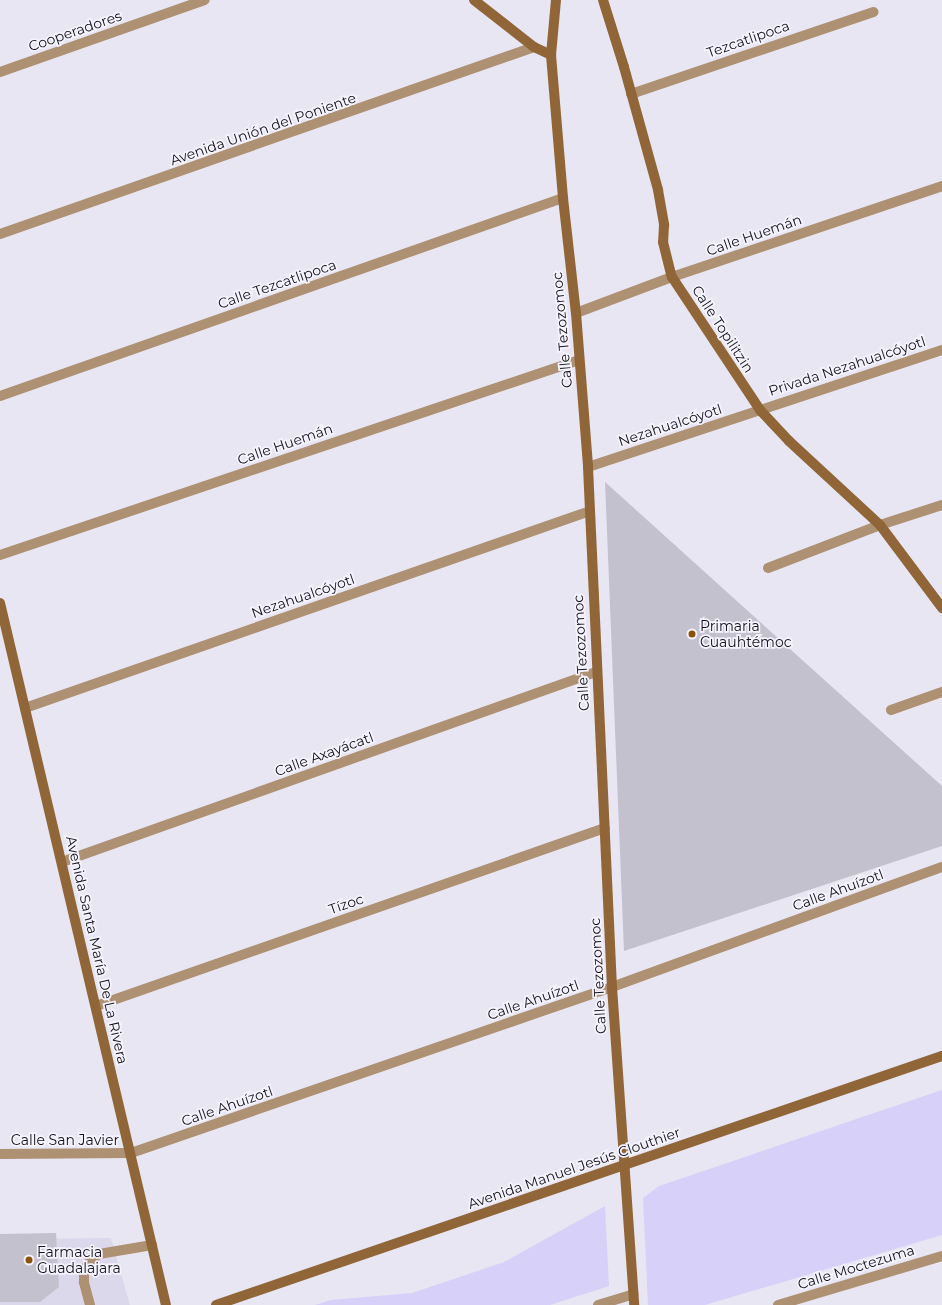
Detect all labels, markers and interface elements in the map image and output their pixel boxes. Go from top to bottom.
street label: Cooperadores [26,7,124,55]
street label: Tezcatlipoca [704,17,792,61]
street label: Avenida Unión del Poniente [168,89,358,169]
street label: Calle Huemán [704,211,804,259]
street label: Calle Tezcatlipoca [216,256,338,312]
street label: Calle Tezozomoc [549,271,575,389]
street label: Calle Topilitzin [689,282,757,376]
street label: Privada Nezahualcóyotl [766,333,928,399]
street label: Nezahualcóyotl [616,400,724,450]
street label: Calle Huemán [235,420,335,468]
street label: Nezahualcóyotl [249,570,357,622]
street label: Calle Tezozomoc [570,594,592,712]
place label: Primaria Cuauhtémoc [700,618,792,650]
marker: Primaria Cuauhtémoc [687,629,697,639]
street label: Calle Axayácatl [272,728,376,780]
street label: Avenida Santa María De La Rivera [63,834,131,1066]
street label: Calle Ahuízotl [790,866,886,914]
street label: Tízoc [326,890,366,918]
street label: Calle Tezozomoc [587,917,609,1035]
street label: Calle Ahuízotl [485,976,581,1024]
street label: Calle Ahuízotl [179,1082,275,1130]
street label: Avenida Manuel Jesús Clouthier [466,1124,682,1212]
street label: Calle San Javier [11,1132,119,1148]
street label: Calle Moctezuma [796,1241,916,1293]
place label: Farmacia Guadalajara [37,1244,121,1276]
marker: Farmacia Guadalajara [24,1255,34,1265]

